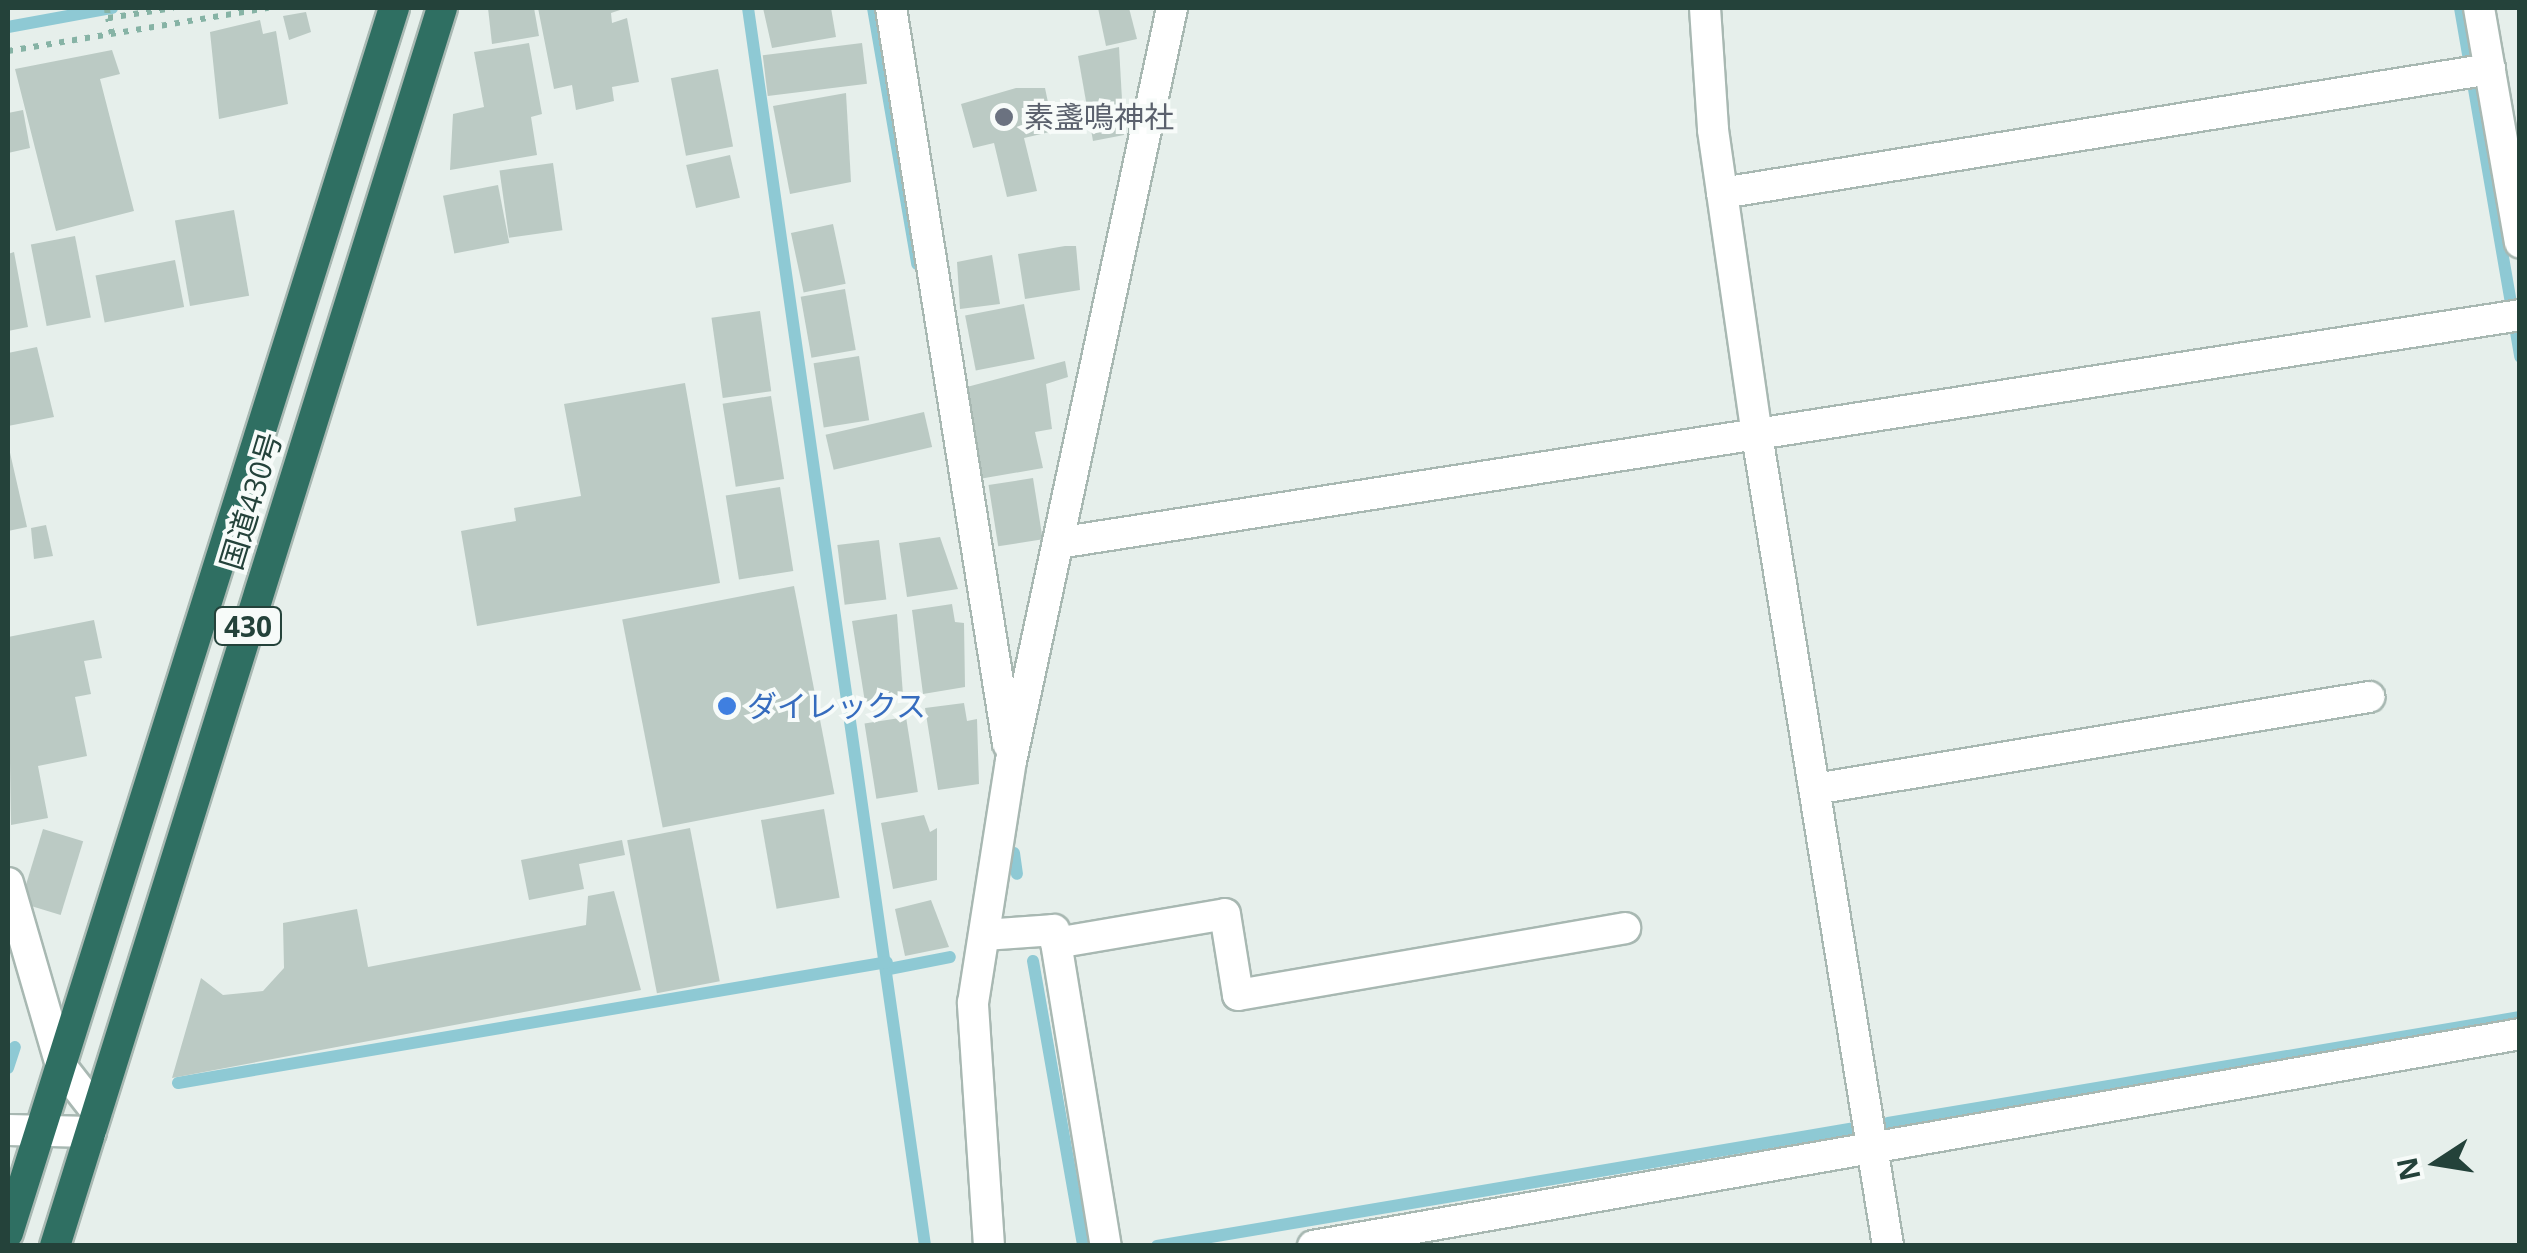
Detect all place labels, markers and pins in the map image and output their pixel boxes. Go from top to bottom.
place label: 素盞鳴神社 [1024,99,1174,135]
marker: 素盞鳴神社 [993,106,1015,128]
place label: ダイレックス [747,688,927,724]
marker: ダイレックス [716,695,738,717]

